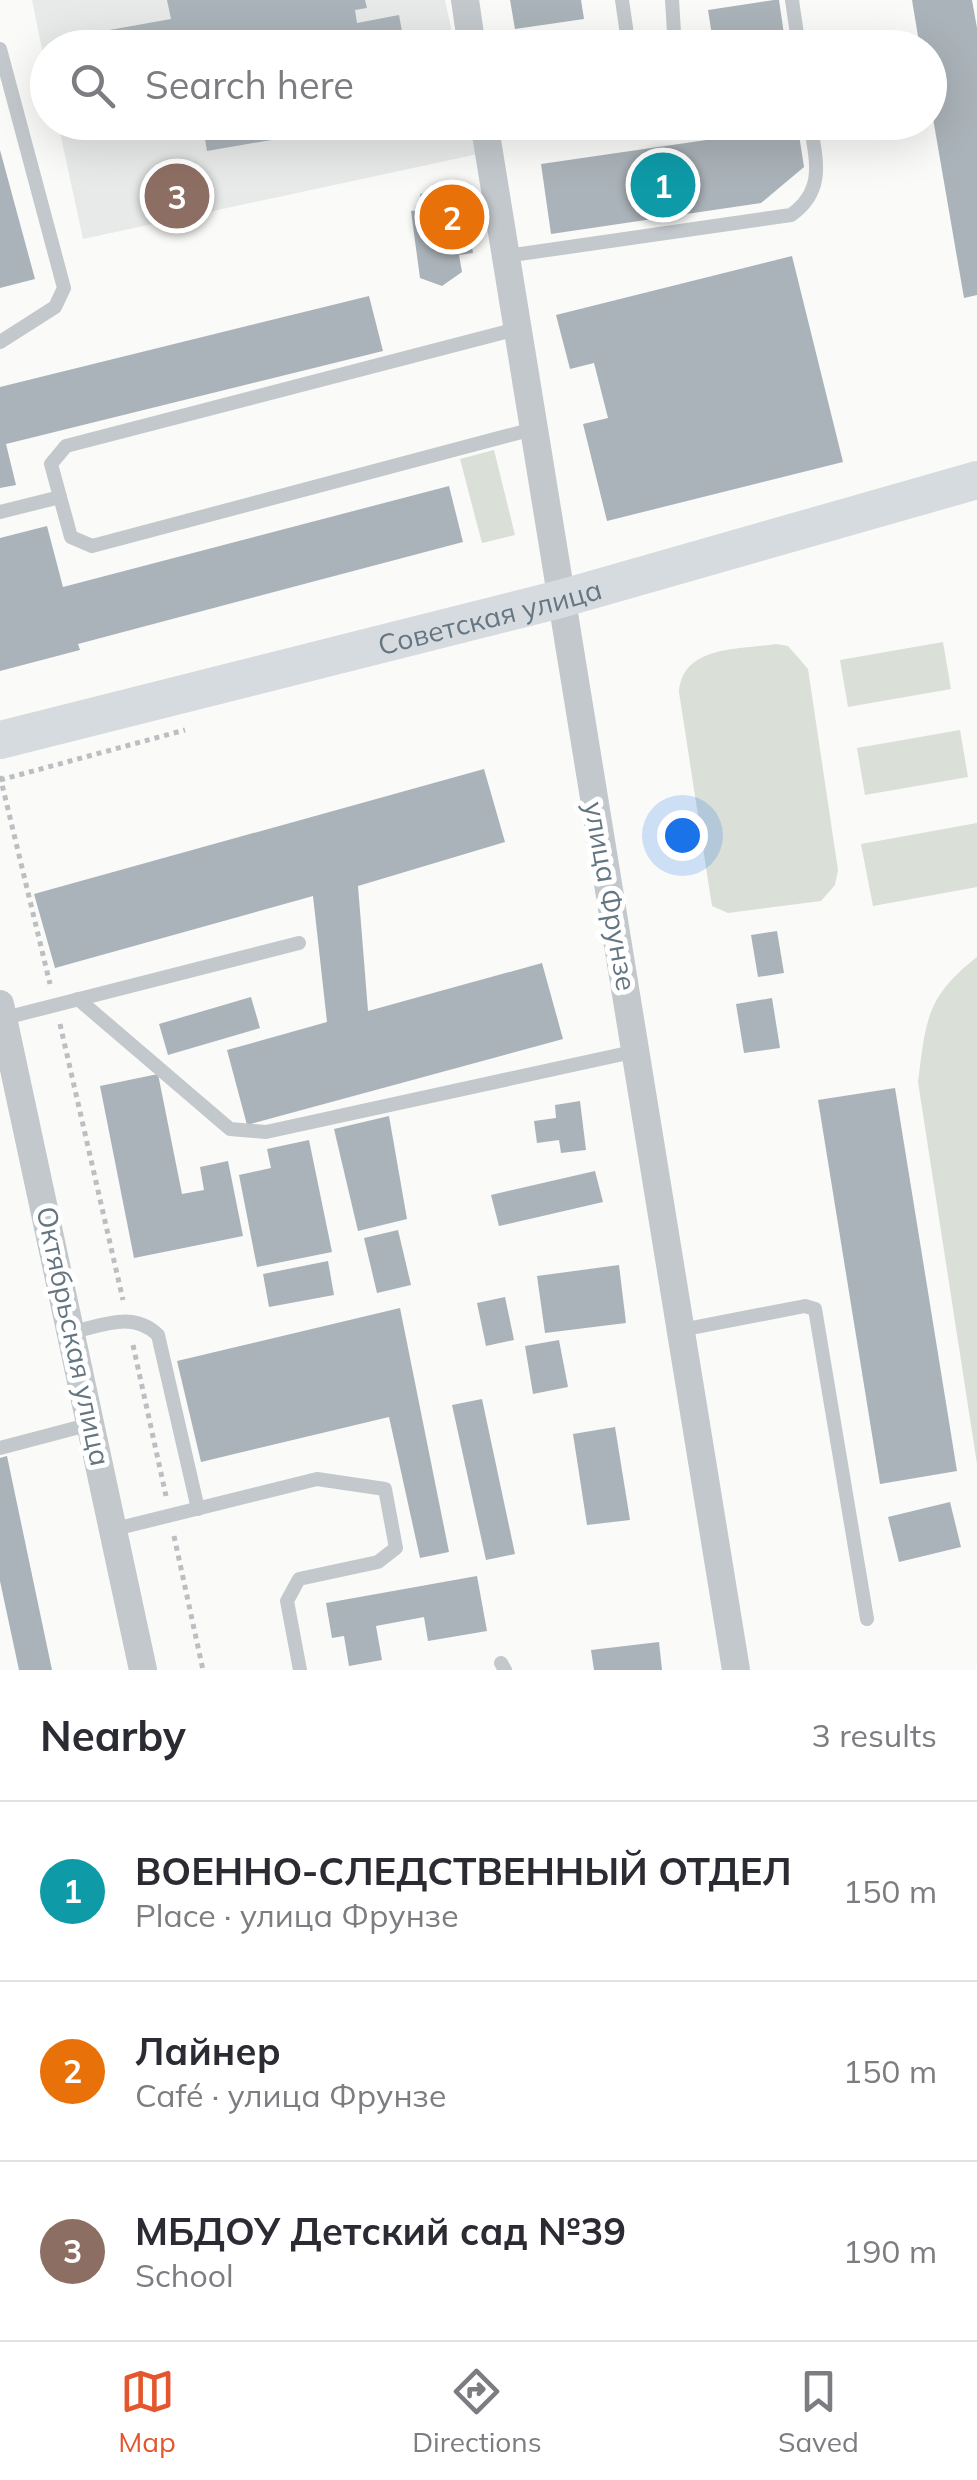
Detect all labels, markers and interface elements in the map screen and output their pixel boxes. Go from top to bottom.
search box [30,30,947,140]
icon: search [65,58,120,113]
text: Search here [145,61,354,109]
pin: 1 [630,148,696,222]
pin: 3 [144,158,210,234]
pin: 2 [420,180,484,254]
street label: Советская улица [374,571,606,662]
street label: улица Фрунзе [577,799,645,993]
your location [657,810,708,861]
street label: Октябрьская улица [29,1203,119,1469]
text: Nearby [40,1709,186,1762]
text: 3 results [812,1715,937,1755]
text: ВОЕННО-СЛЕДСТВЕННЫЙ ОТДЕЛ [135,1847,792,1895]
text: 1 [63,1871,82,1911]
text: 150 m [843,1871,937,1911]
text: Place · улица Фрунзе [135,1895,459,1935]
text: Лайнер [135,2027,281,2075]
text: 2 [63,2051,82,2091]
text: 150 m [843,2051,937,2091]
text: Café · улица Фрунзе [135,2075,447,2115]
text: МБДОУ Детский сад №39 [135,2207,626,2255]
text: 3 [63,2231,82,2271]
text: 190 m [843,2231,937,2271]
text: School [135,2255,234,2295]
tab: Map [118,2364,176,2459]
tab: Directions [412,2364,542,2459]
tab: Saved [778,2364,859,2459]

